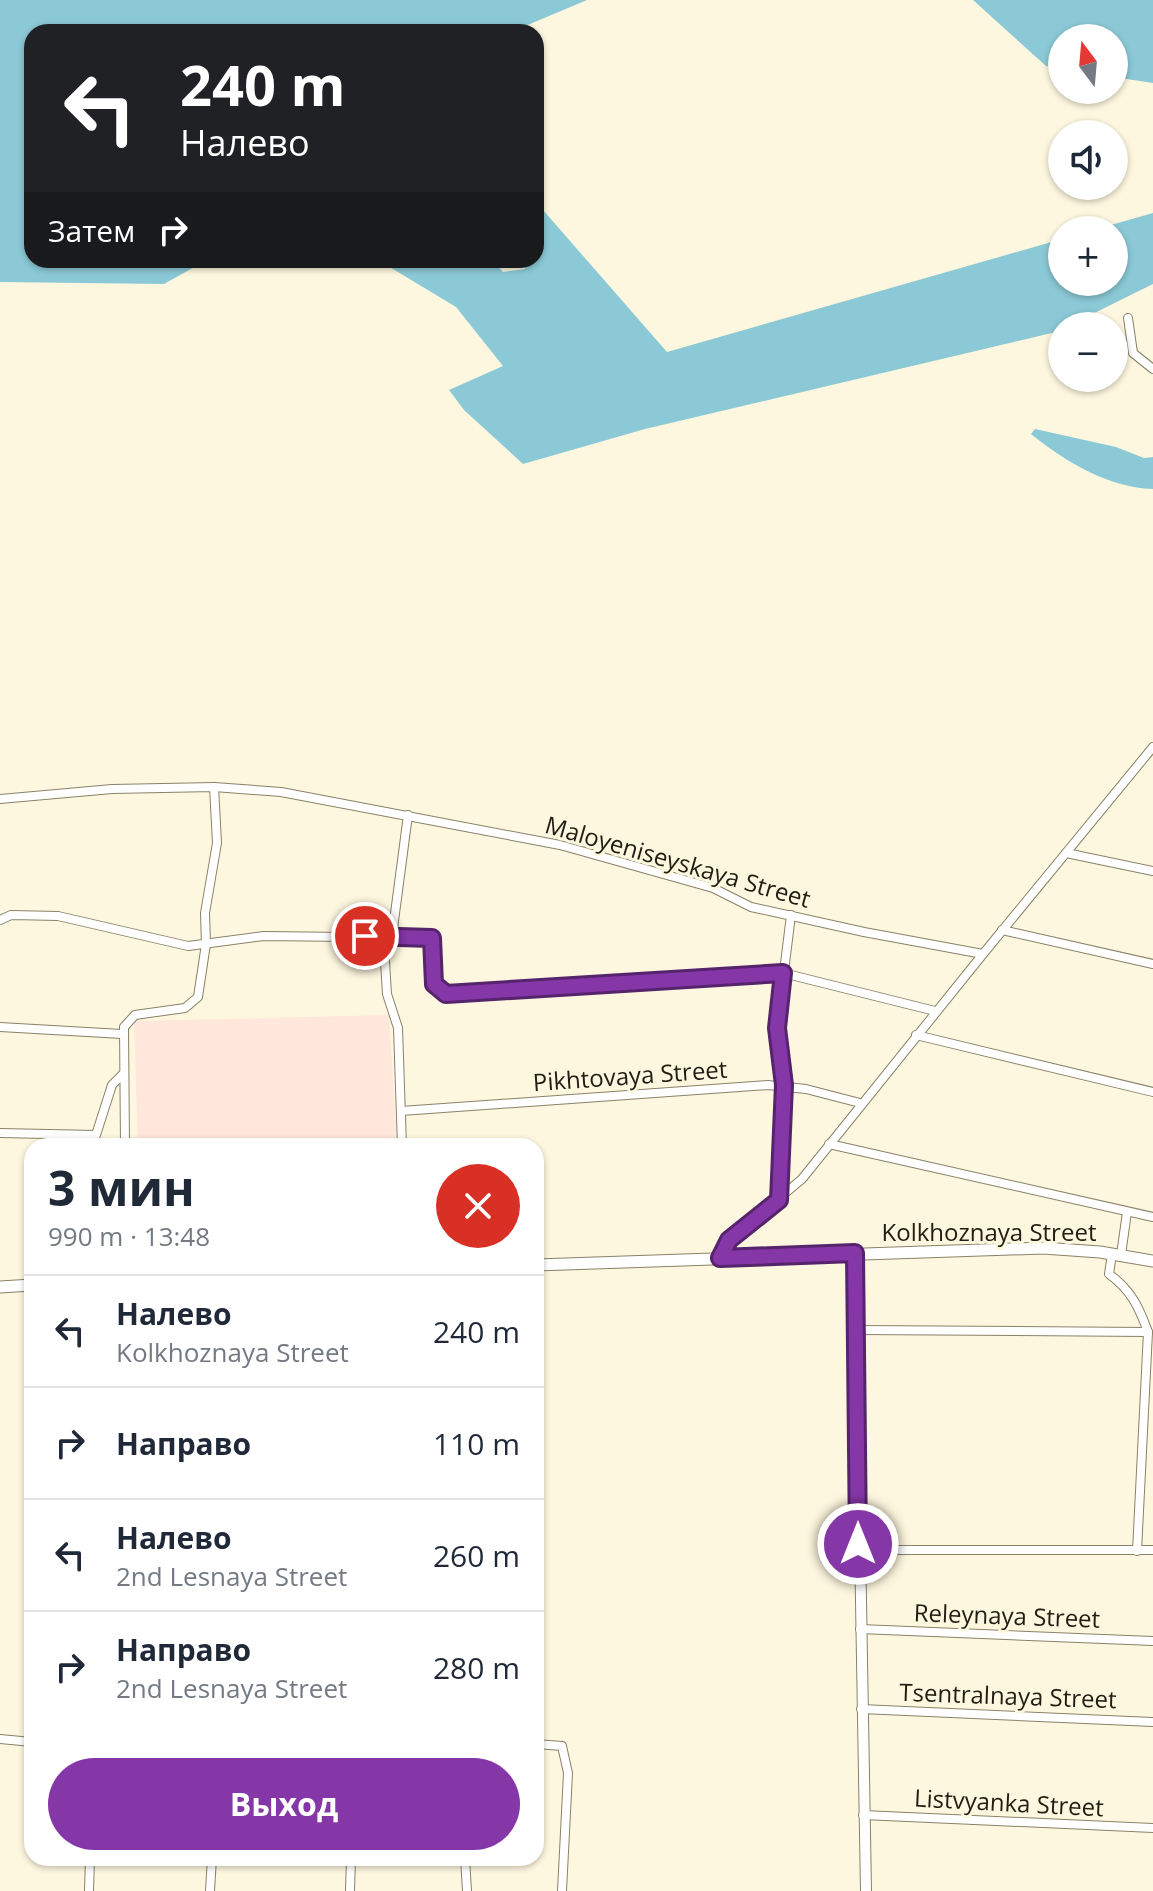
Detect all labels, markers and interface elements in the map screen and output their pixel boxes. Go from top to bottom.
north arrow [1048,24,1128,104]
map controls [1048,24,1128,392]
text: 240 m [180,46,346,122]
icon: left [48,56,152,160]
text: Налево [180,118,310,167]
button: sound [1048,120,1128,200]
icon: right [151,208,195,252]
text: Затем [48,210,135,251]
button: + [1048,216,1128,296]
button: − [1048,312,1128,392]
street label: Maloyeniseyskaya Street [541,807,815,915]
pin [331,902,399,970]
icon: arrive [343,914,387,958]
street label: Pikhtovaya Street [532,1052,728,1098]
text: 3 мин [48,1155,195,1220]
button: close [436,1164,520,1248]
street label: Kolkhoznaya Street [882,1215,1096,1248]
text: 990 m · 13:48 [48,1218,210,1254]
text: Налево [116,1293,232,1334]
icon: left [48,1309,92,1353]
text: 240 m [433,1311,520,1352]
text: Kolkhoznaya Street [116,1334,349,1370]
icon: right [48,1421,92,1465]
text: Направо [116,1423,251,1464]
text: 110 m [433,1423,520,1464]
position arrow [816,1502,900,1586]
text: Налево [116,1517,232,1558]
icon: left [48,1533,92,1577]
text: 260 m [433,1535,520,1576]
text: 2nd Lesnaya Street [116,1558,347,1594]
street label: Releynaya Street [913,1595,1101,1635]
text: Направо [116,1629,251,1670]
icon: right [48,1645,92,1689]
text: 280 m [433,1647,520,1688]
text: 2nd Lesnaya Street [116,1670,347,1706]
street label: Tsentralnaya Street [899,1675,1117,1715]
button: Выход [48,1758,520,1850]
street label: Listvyanka Street [913,1781,1105,1823]

